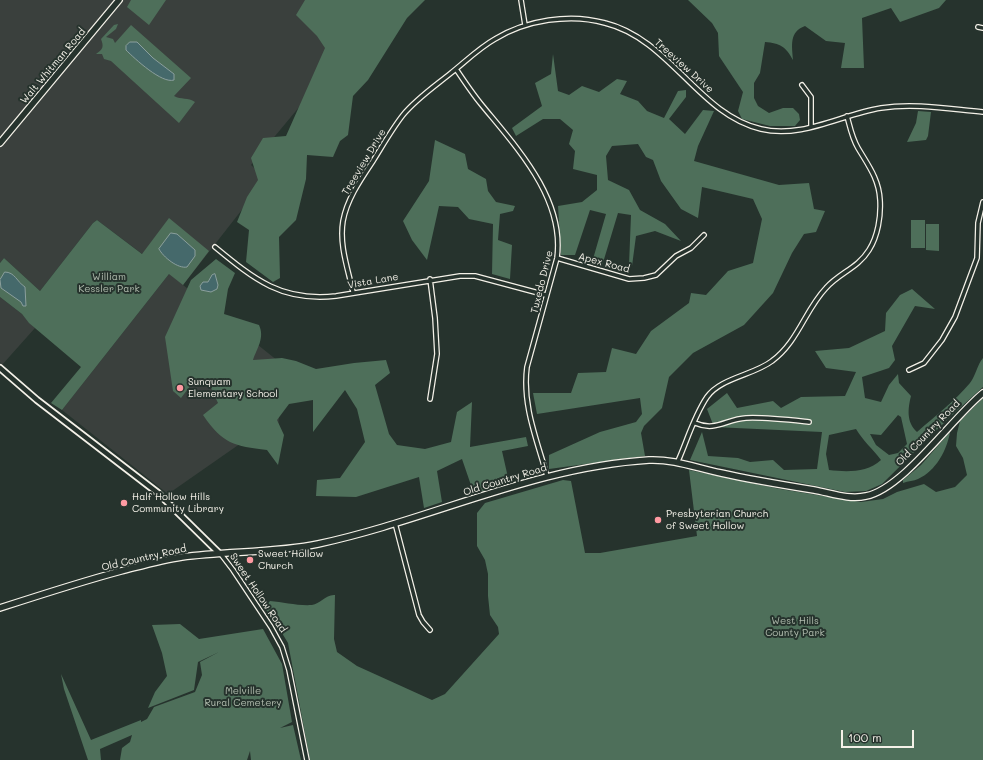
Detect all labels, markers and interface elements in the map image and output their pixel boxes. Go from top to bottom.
street label: Walt Whitman Road [18,26,88,106]
street label: Treeview Drive [652,36,716,96]
street label: Treeview Drive [340,127,388,197]
street label: Tuxedo Drive [528,249,556,315]
street label: Apex Road [577,250,631,276]
park label: William Kessler Park [78,271,140,294]
street label: Vista Lane [347,271,399,291]
place label: Sunquam Elementary School [188,376,278,400]
marker: Sunquam Elementary School [175,383,185,393]
street label: Old Country Road [894,398,962,468]
street label: Old Country Road [462,462,548,498]
place label: Half Hollow Hills Community Library [132,491,224,514]
marker: Half Hollow Hills Community Library [119,498,129,508]
place label: Presbyterian Church of Sweet Hollow [666,508,768,532]
marker: Presbyterian Church of Sweet Hollow [653,515,663,525]
street label: Old Country Road [100,542,188,574]
place label: Sweet Hollow Church [258,548,323,572]
street label: Sweet Hollow Road [227,551,289,635]
marker: Sweet Hollow Church [245,555,255,565]
park label: West Hills County Park [765,615,825,638]
park label: Melville Rural Cemetery [204,685,282,708]
scale bar [843,722,916,748]
text: 100 m [848,729,882,745]

